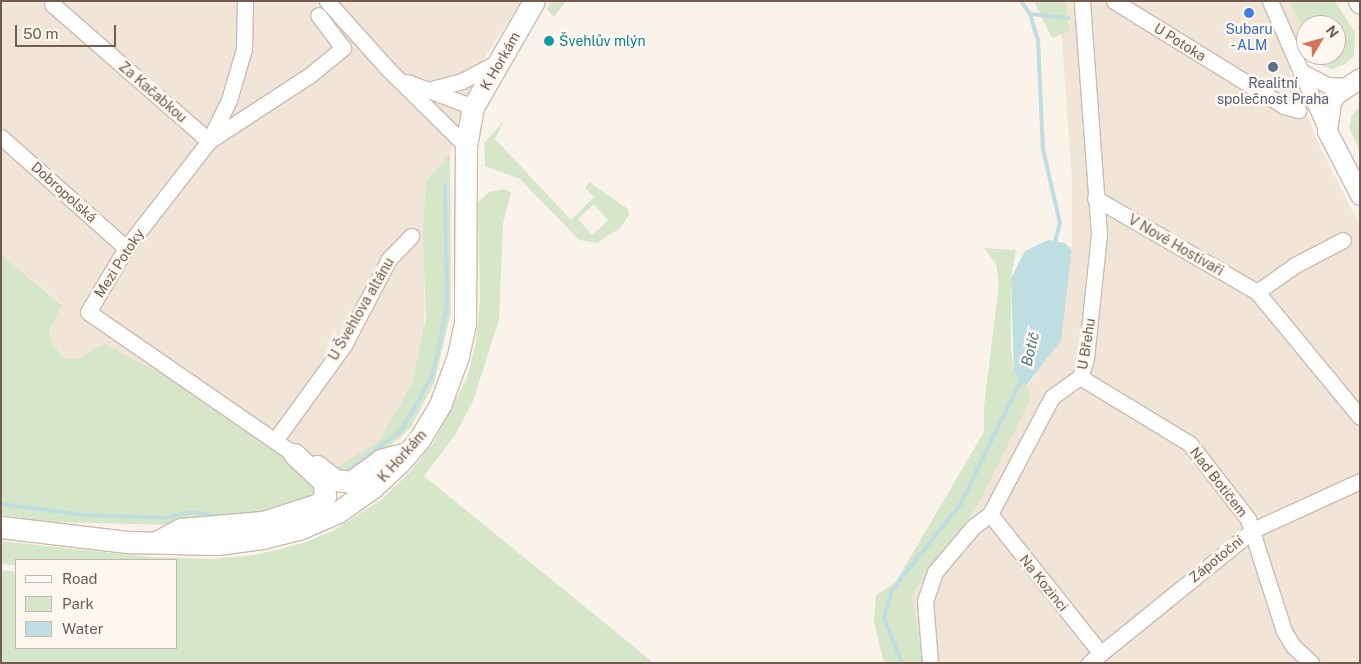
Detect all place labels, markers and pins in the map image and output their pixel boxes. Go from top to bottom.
marker: Subaru - ALM [1243,7,1255,19]
place label: Subaru - ALM [1225,21,1273,54]
place label: Švehlův mlýn [559,33,646,49]
marker: Švehlův mlýn [543,35,555,47]
marker: Realitní společnost Praha [1267,61,1279,73]
place label: Realitní společnost Praha [1217,75,1329,108]

